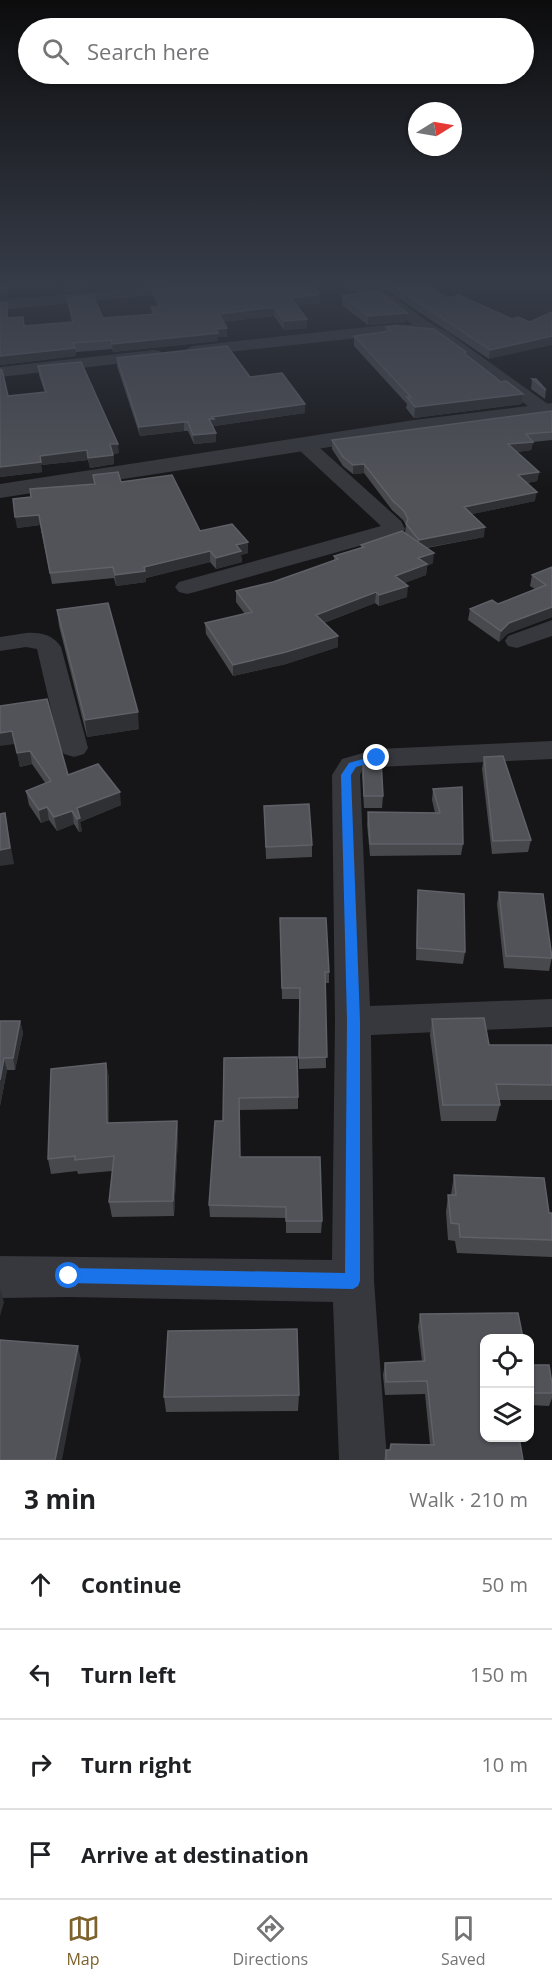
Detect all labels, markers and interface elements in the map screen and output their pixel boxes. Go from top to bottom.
search box [18,18,534,84]
icon: search [39,35,72,68]
text: Search here [87,36,210,66]
north arrow [408,102,462,156]
route end [363,744,389,770]
route start [55,1262,81,1288]
map controls [480,1334,534,1442]
button: locate [480,1334,534,1388]
button: layers [480,1388,534,1442]
text: 3 min [24,1481,96,1517]
text: Walk · 210 m [409,1486,528,1513]
icon: ahead [24,1568,57,1601]
text: Continue [81,1569,181,1599]
text: 50 m [481,1571,528,1598]
icon: left [24,1658,57,1691]
text: Turn left [81,1659,176,1689]
text: 150 m [470,1661,528,1688]
icon: right [24,1748,57,1781]
text: Turn right [81,1749,192,1779]
text: 10 m [481,1751,528,1778]
icon: arrive [24,1838,57,1871]
text: Arrive at destination [81,1839,309,1869]
tab: Map [66,1912,100,1970]
tab: Directions [232,1912,308,1970]
tab: Saved [441,1912,486,1970]

